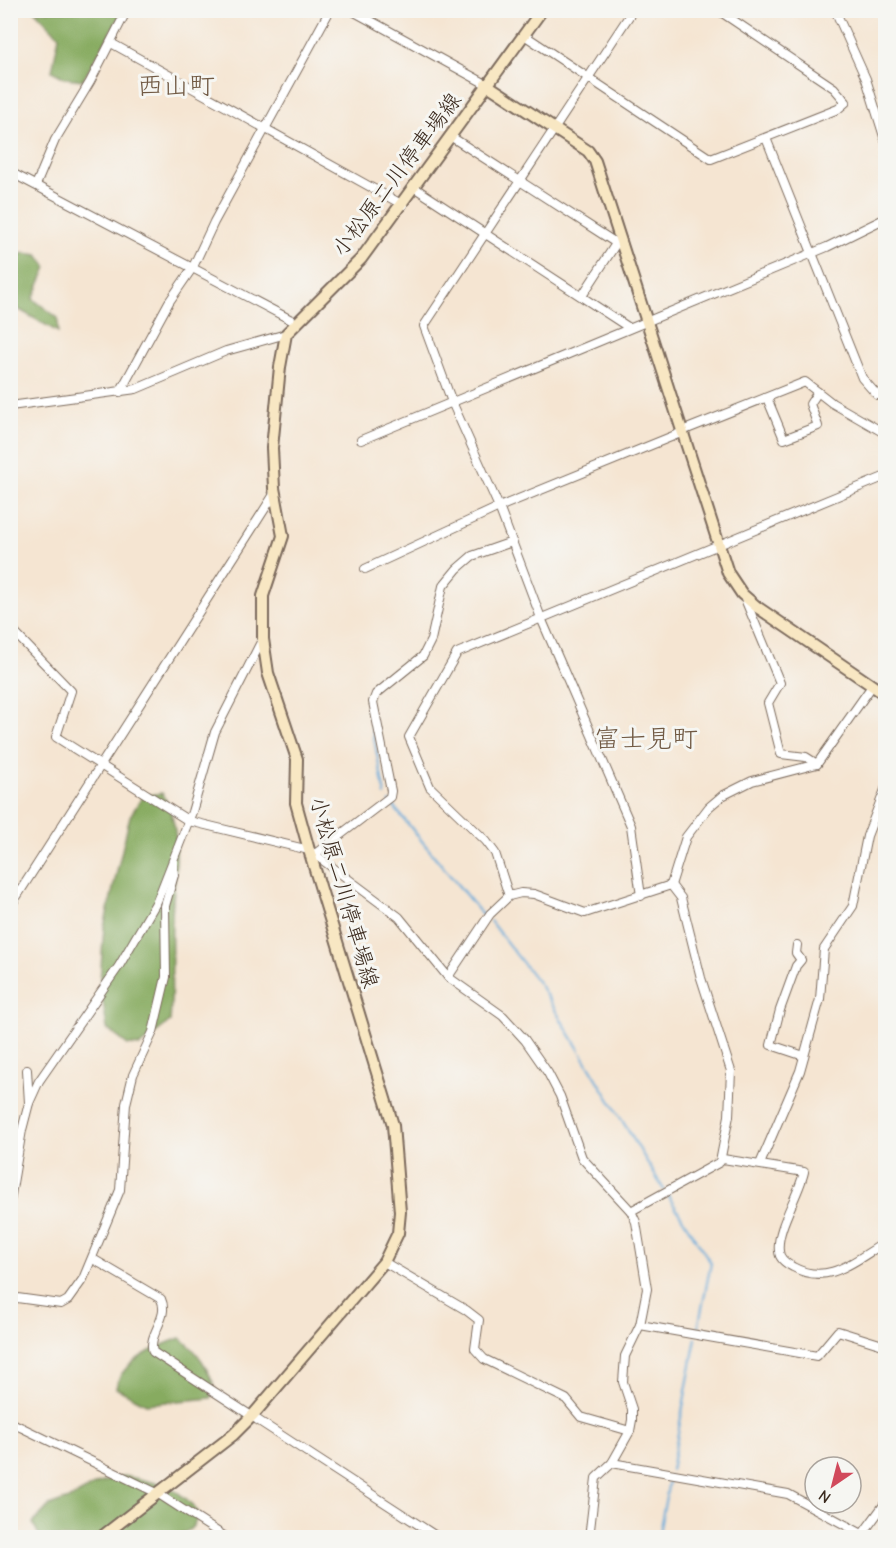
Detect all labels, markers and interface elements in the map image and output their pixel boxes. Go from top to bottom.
district label: 西山町 [137,71,215,101]
street label: 小松原二川停車場線 [327,88,467,261]
district label: 富士見町 [594,724,698,754]
street label: 小松原二川停車場線 [304,794,384,991]
north arrow [803,1455,863,1515]
text: N [816,1486,834,1507]

